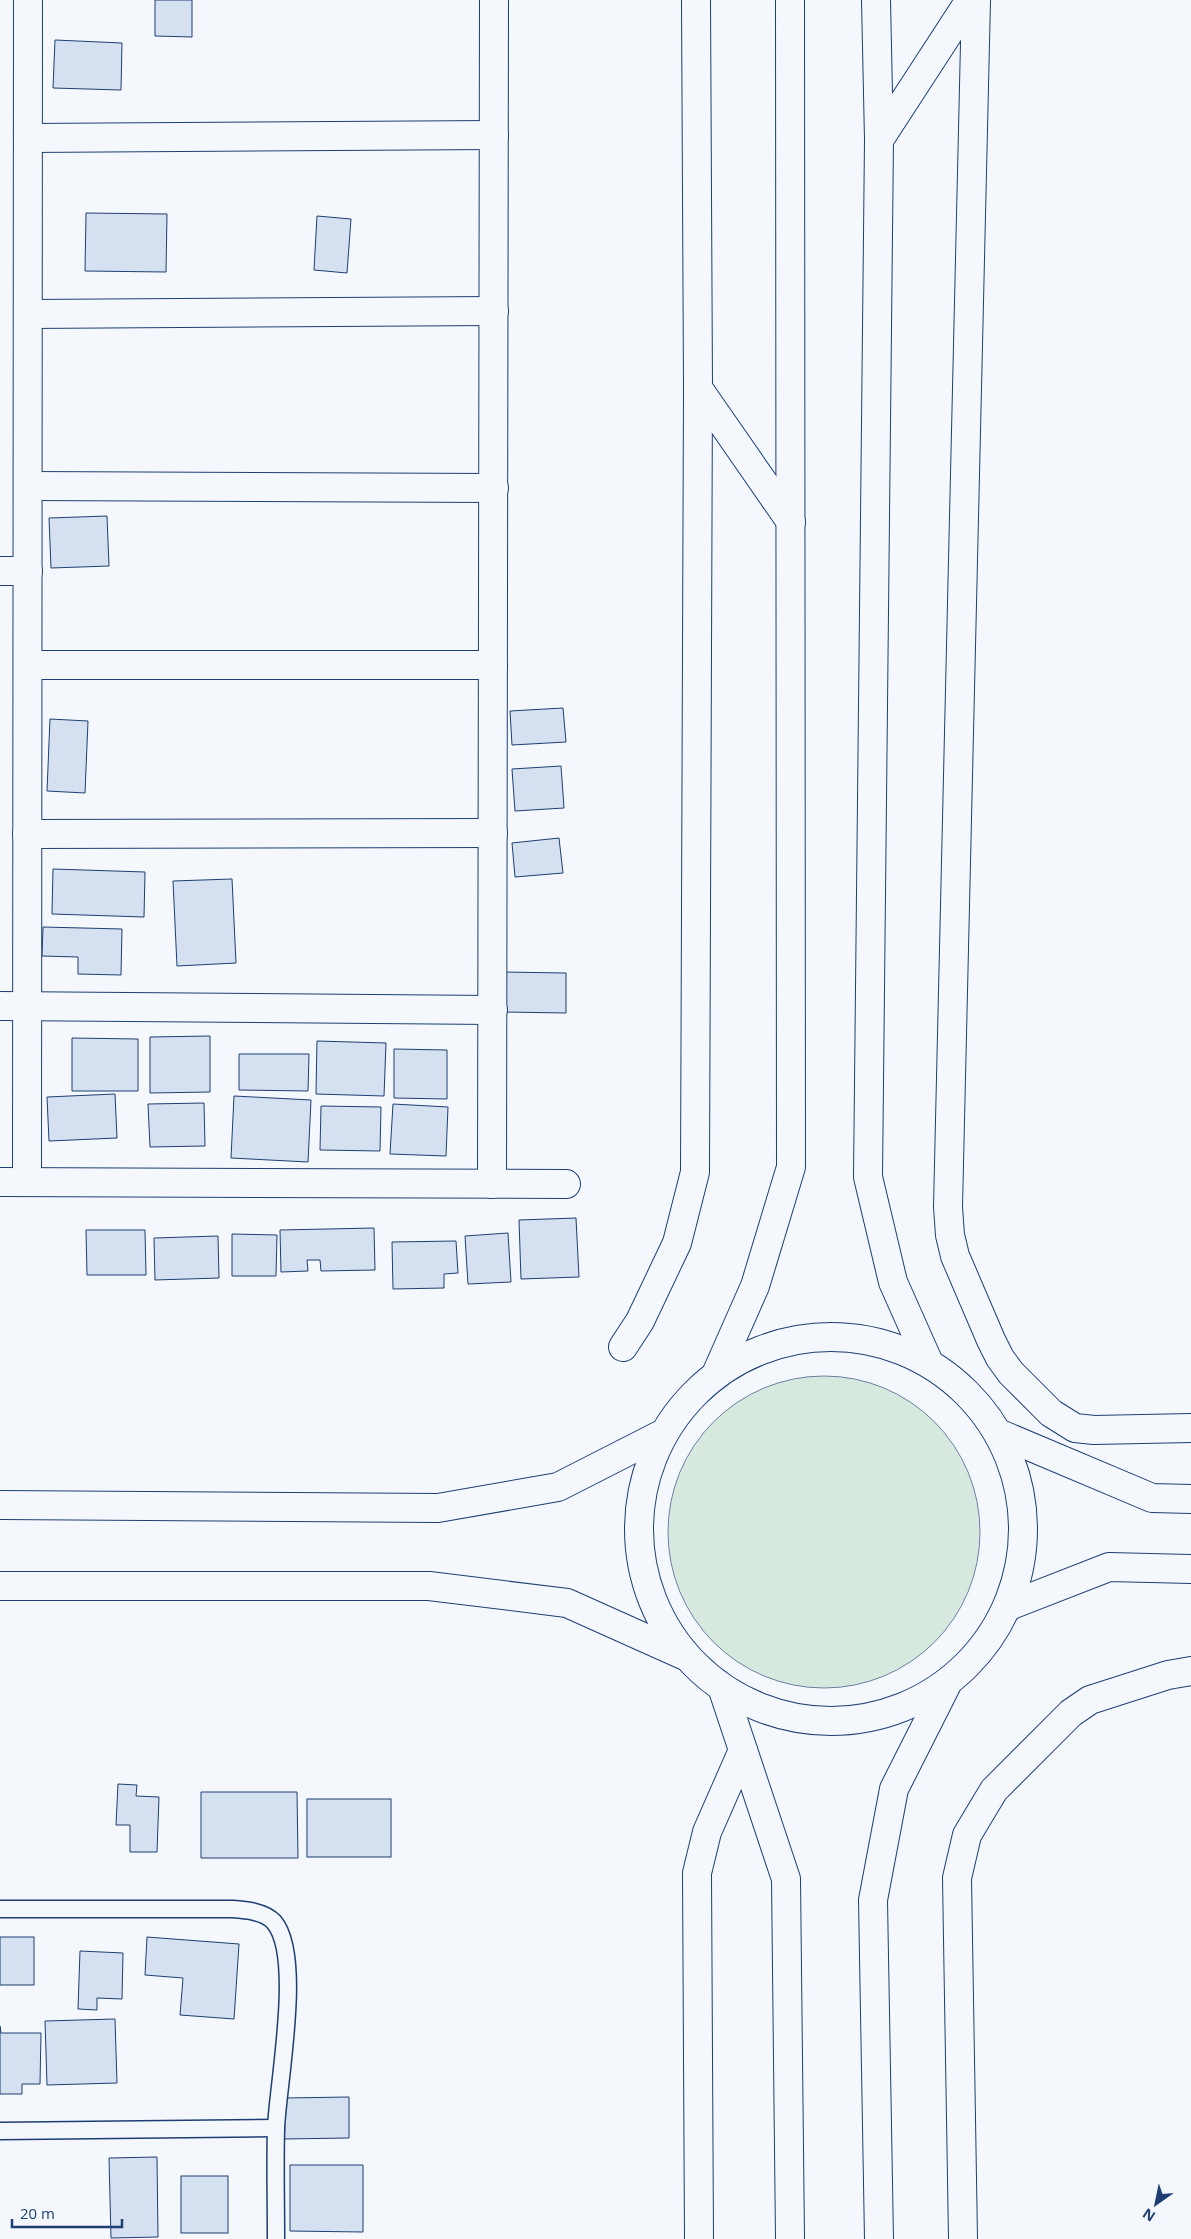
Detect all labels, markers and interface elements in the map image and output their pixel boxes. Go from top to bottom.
north arrow [1131,2179,1181,2229]
scale bar [12,2196,122,2228]
text: 20 m [20,2203,55,2223]
text: N [1139,2204,1159,2226]

